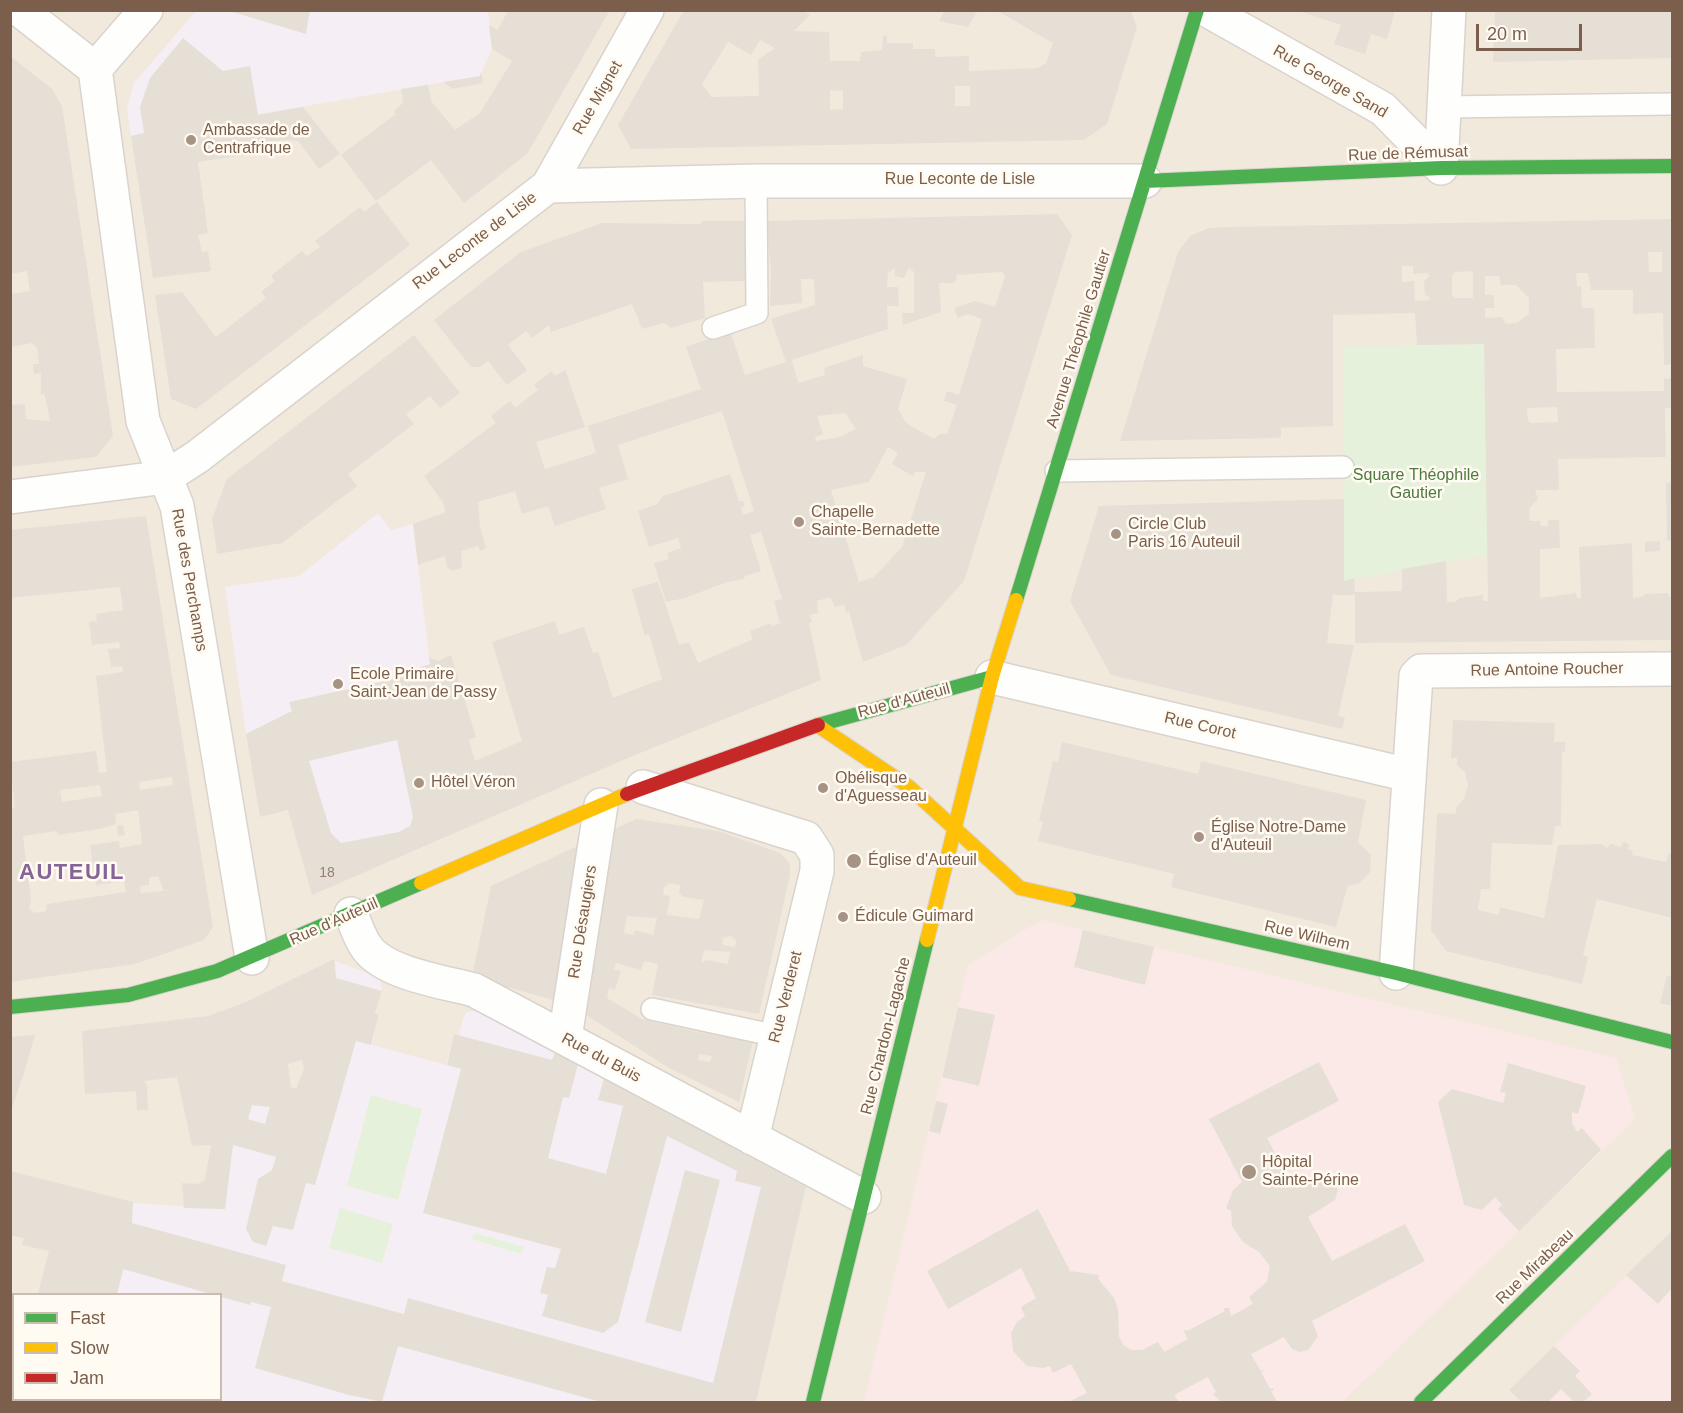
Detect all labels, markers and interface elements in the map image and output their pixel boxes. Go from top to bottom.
scale bar [1479,12,1586,50]
text: 20 m [1487,24,1527,44]
street label: Rue George Sand [1269,41,1391,123]
street label: Rue Mignet [569,58,627,138]
place label: Ambassade de Centrafrique [203,121,310,159]
marker: Ambassade de Centrafrique [184,133,198,147]
street label: Rue de Rémusat [1348,142,1468,166]
street label: Rue Leconte de Lisle [885,170,1035,190]
street label: Rue Leconte de Lisle [409,188,541,294]
street label: Avenue Théophile Gautier [1043,247,1115,431]
park label: Square Théophile Gautier [1353,466,1479,504]
place label: Chapelle Sainte-Bernadette [811,503,940,541]
street label: Rue des Perchamps [167,507,211,653]
marker: Chapelle Sainte-Bernadette [792,515,806,529]
place label: Circle Club Paris 16 Auteuil [1128,515,1240,553]
marker: Circle Club Paris 16 Auteuil [1109,527,1123,541]
street label: Rue Antoine Roucher [1470,659,1624,681]
place label: Ecole Primaire Saint-Jean de Passy [350,665,497,703]
marker: Ecole Primaire Saint-Jean de Passy [331,677,345,691]
street label: Rue d'Auteuil [856,679,952,723]
street label: Rue Corot [1162,708,1238,744]
place label: Obélisque d'Aguesseau [835,769,927,807]
place label: Hôtel Véron [431,773,515,793]
marker: Hôtel Véron [412,776,426,790]
marker: Obélisque d'Aguesseau [816,781,830,795]
place label: Église Notre-Dame d'Auteuil [1211,818,1346,856]
marker: Église Notre-Dame d'Auteuil [1192,830,1206,844]
place label: Église d'Auteuil [868,851,977,871]
marker: Église d'Auteuil [845,852,863,870]
district label: AUTEUIL [19,860,125,886]
street label: Rue Désaugiers [565,864,601,980]
house number: 18 [319,865,335,881]
street label: Rue d'Auteuil [287,894,381,950]
place label: Édicule Guimard [855,907,973,927]
marker: Édicule Guimard [836,910,850,924]
street label: Rue Wilhem [1262,917,1352,955]
street label: Rue Verderet [765,949,807,1045]
street label: Rue Chardon-Lagache [857,955,915,1117]
street label: Rue du Buis [558,1029,644,1087]
place label: Hôpital Sainte-Périne [1262,1153,1359,1191]
marker: Hôpital Sainte-Périne [1240,1163,1258,1181]
street label: Rue Mirabeau [1492,1225,1578,1309]
legend [12,1293,222,1401]
text: Fast [70,1308,105,1328]
text: Slow [70,1338,109,1358]
text: Jam [70,1368,104,1388]

